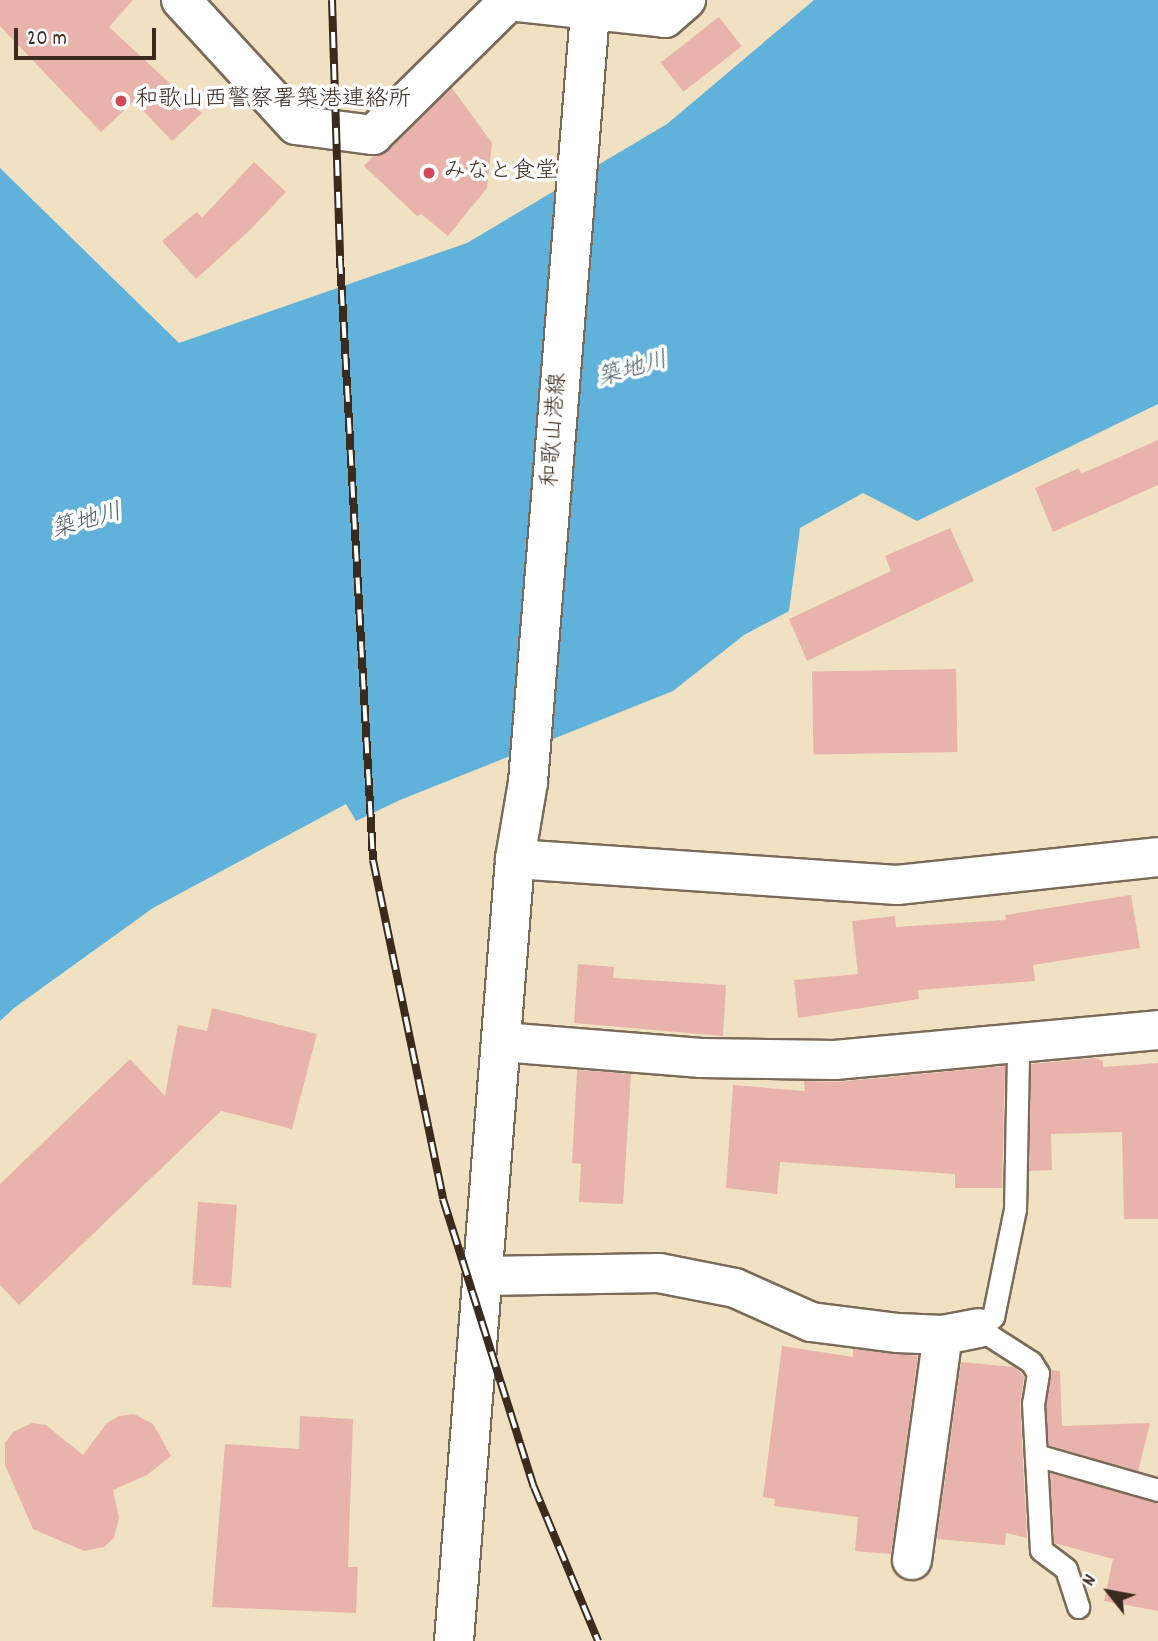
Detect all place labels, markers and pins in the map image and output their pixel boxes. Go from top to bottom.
place label: 和歌山西警察署築港連絡所 [135,87,411,115]
marker: 和歌山西警察署築港連絡所 [113,93,129,109]
place label: みなと食堂 [443,159,558,187]
marker: みなと食堂 [421,165,437,181]

